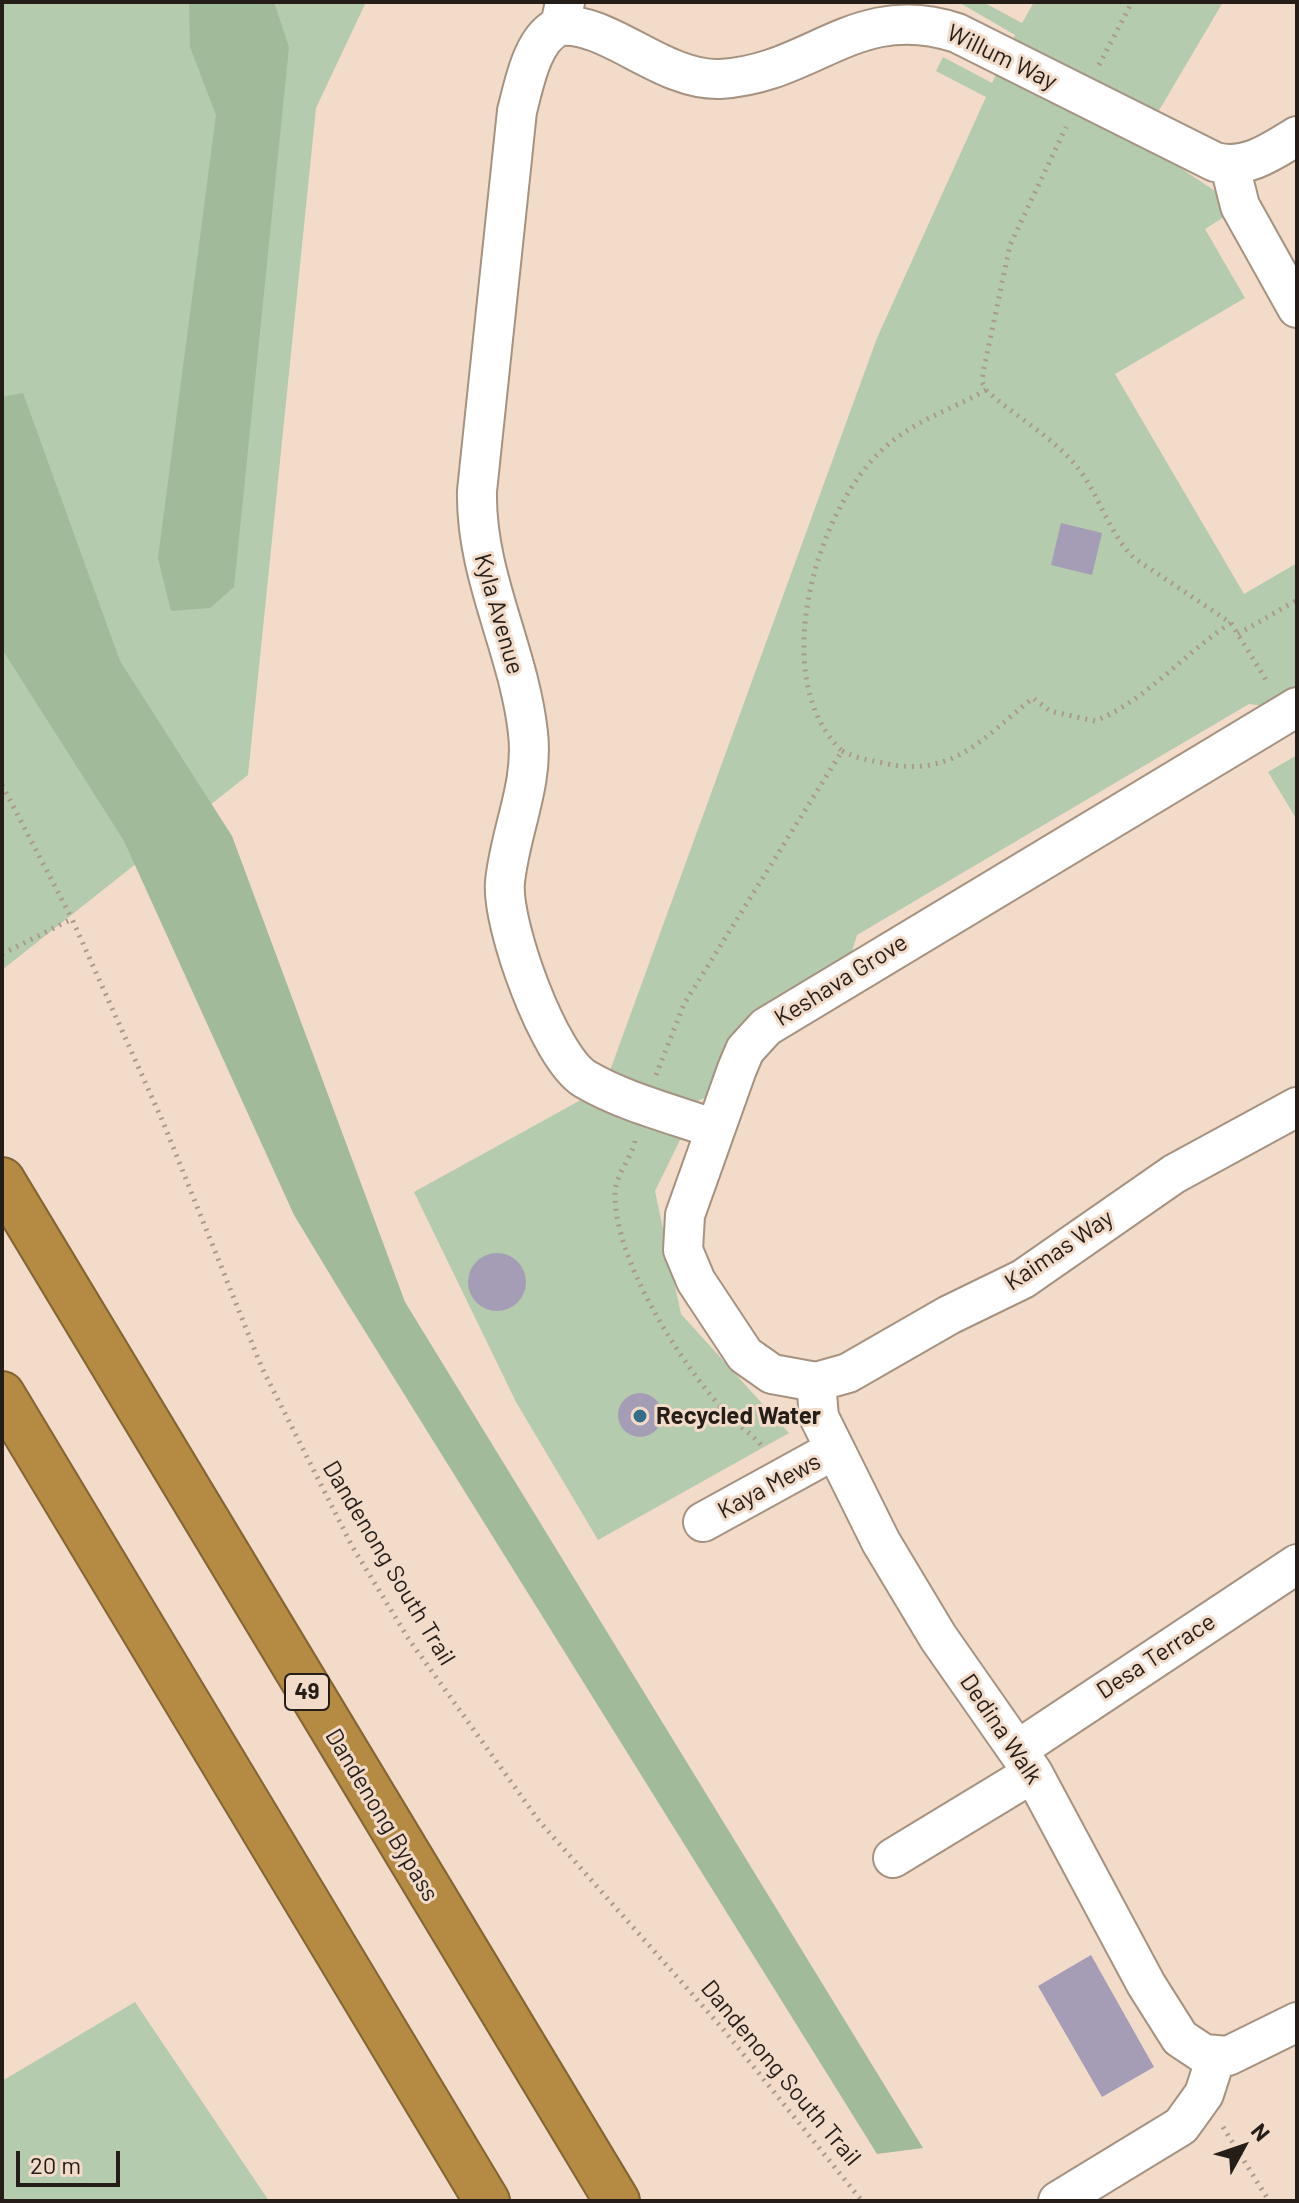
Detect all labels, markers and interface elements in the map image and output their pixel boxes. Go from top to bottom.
street label: Willum Way [942,18,1062,96]
street label: Kyla Avenue [468,550,530,678]
street label: Keshava Grove [769,928,913,1032]
street label: Kaimas Way [999,1203,1119,1297]
place label: Recycled Water [656,1402,821,1430]
marker: Recycled Water [631,1407,649,1425]
street label: Kaya Mews [713,1447,825,1525]
street label: Dandenong South Trail [317,1456,461,1670]
street label: Desa Terrace [1091,1607,1221,1705]
street label: Dedina Walk [954,1668,1048,1790]
road number: 49 [285,1674,329,1710]
street label: Dandenong Bypass [319,1723,445,1907]
street label: Dandenong South Trail [695,1974,867,2172]
north arrow [1203,2107,1283,2187]
text: N [1247,2118,1276,2146]
scale bar [20,2135,124,2185]
text: 20 m [30,2150,81,2179]

